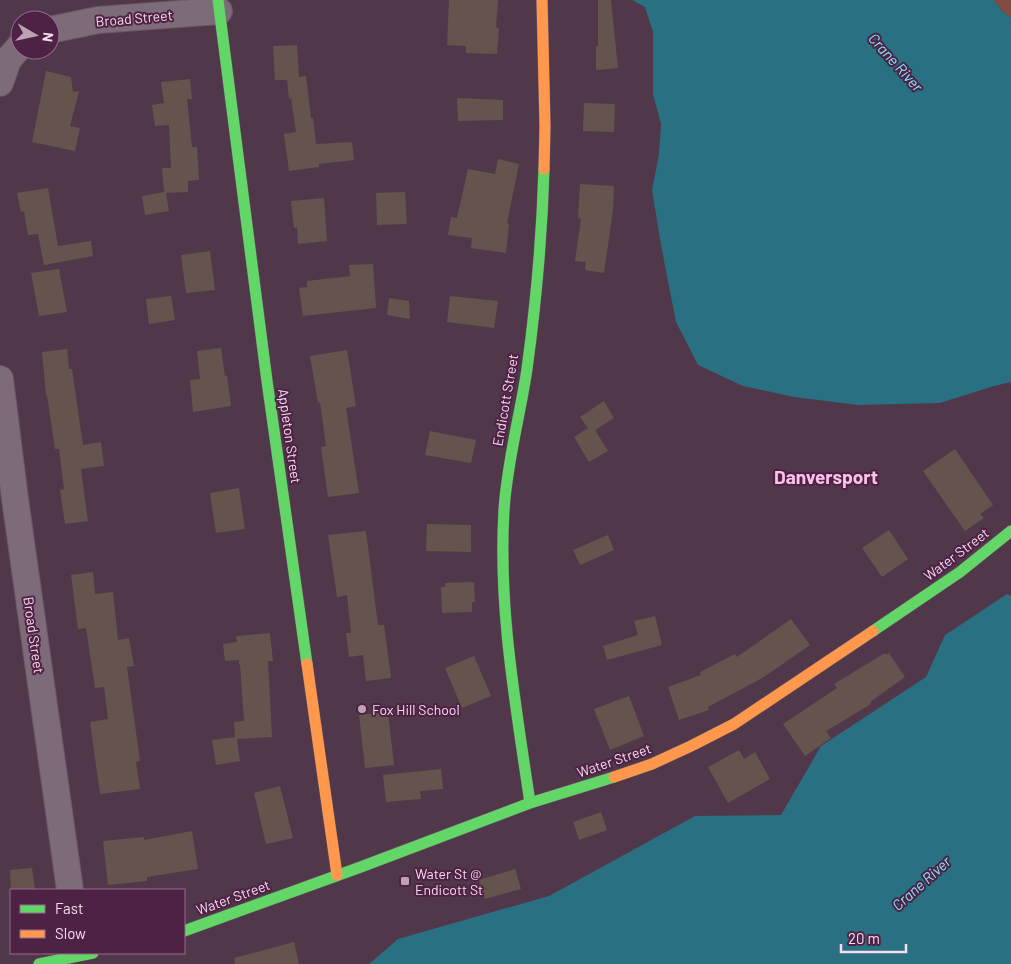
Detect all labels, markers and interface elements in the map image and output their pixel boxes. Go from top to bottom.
street label: Broad Street [95,6,173,30]
north arrow [10,10,60,60]
water label: Crane River [865,29,927,96]
text: N [39,31,57,43]
street label: Endicott Street [489,353,521,447]
street label: Appleton Street [275,387,305,485]
district label: Danversport [774,465,878,488]
street label: Water Street [920,524,992,584]
street label: Broad Street [20,596,48,674]
place label: Fox Hill School [372,701,460,718]
marker: Fox Hill School [356,703,368,715]
street label: Water Street [575,739,653,781]
water label: Crane River [888,852,955,914]
place label: Water St @ Endicott St [415,865,483,898]
marker: Water St @ Endicott St [399,875,411,887]
street label: Water Street [194,876,272,918]
legend [10,889,185,954]
text: Fast [55,899,83,917]
scale bar [841,922,906,954]
text: Slow [55,924,86,942]
text: 20 m [848,929,880,947]

